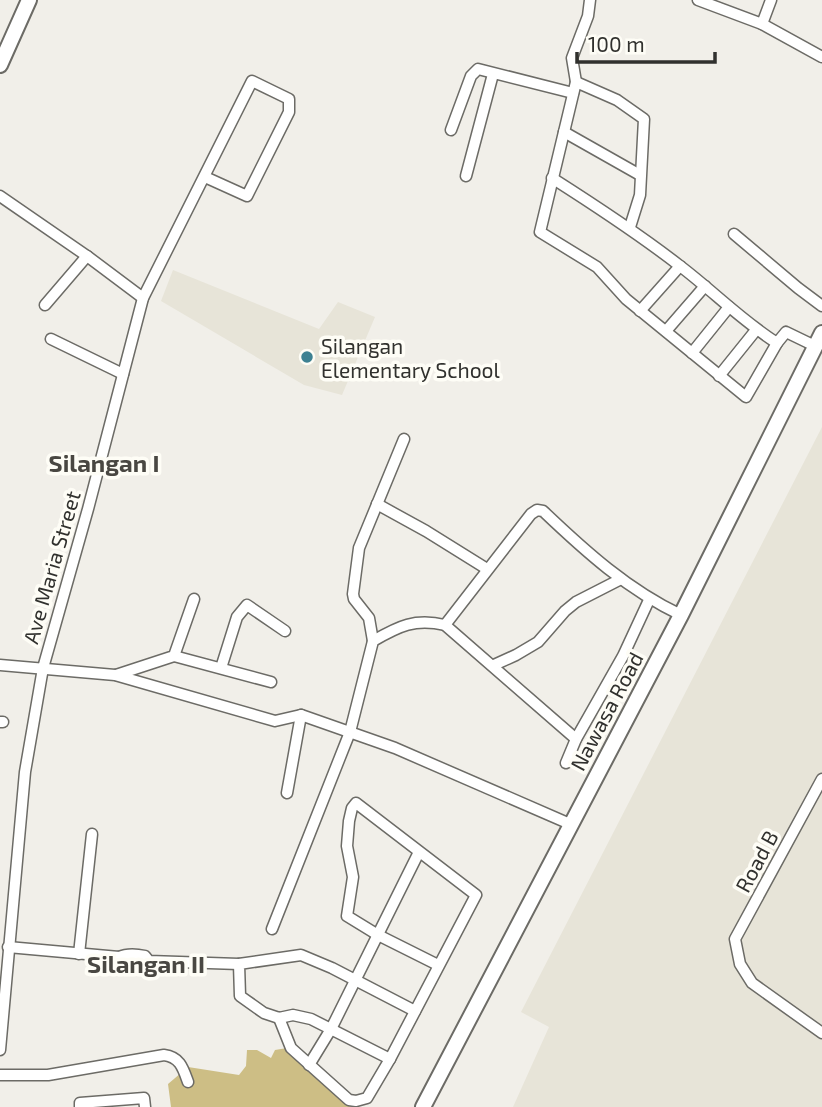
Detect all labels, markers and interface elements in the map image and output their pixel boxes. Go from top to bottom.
scale bar [577,21,715,65]
text: 100 m [588,31,645,56]
place label: Silangan Elementary School [321,333,501,382]
marker: Silangan Elementary School [299,349,315,365]
district label: Silangan I [49,448,159,477]
street label: Ave Maria Street [17,488,85,646]
street label: Nawasa Road [564,648,648,774]
street label: Road B [729,826,783,896]
district label: Silangan II [87,949,205,978]

